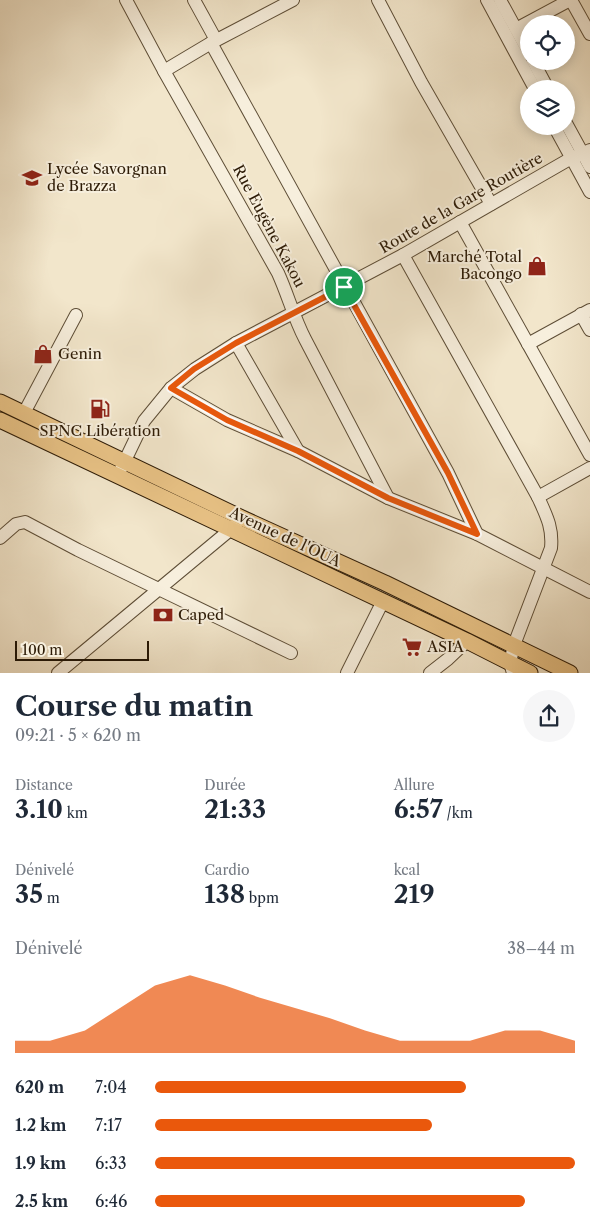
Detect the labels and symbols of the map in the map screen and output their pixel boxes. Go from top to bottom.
street label: Route de la Gare Routière [376,148,546,257]
place label: Lycée Savorgnan de Brazza [47,159,167,195]
street label: Rue Eugène Kakou [229,161,310,290]
school or university icon: Lycée Savorgnan de Brazza [21,167,43,189]
place label: Marché Total Bacongo [427,247,523,283]
shop icon: Marché Total Bacongo [526,255,548,277]
pin [323,266,365,308]
shop icon: Genin [32,343,54,365]
place label: Genin [58,344,102,363]
fuel station icon: SPNC Libération [89,398,111,420]
place label: SPNC Libération [39,421,161,440]
street label: Avenue de l'OUA [225,502,345,571]
bank icon: Caped [152,604,174,626]
place label: Caped [178,605,224,624]
supermarket icon: ASIA [401,636,423,658]
place label: ASIA [426,637,465,656]
scale bar [15,638,149,661]

